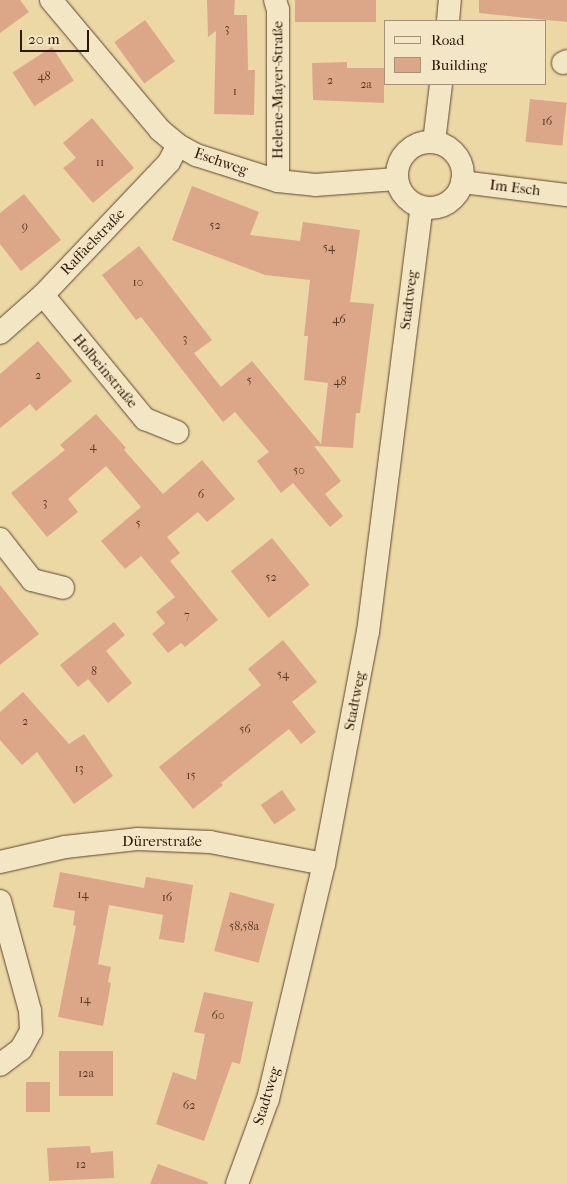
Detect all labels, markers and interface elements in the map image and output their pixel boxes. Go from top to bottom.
scale bar [22,20,91,52]
legend [384,20,547,85]
street label: Helene-Mayer-Straße [269,21,287,159]
house number: 3 [225,22,229,36]
text: 20 m [28,30,60,48]
text: Road [431,31,464,49]
text: Building [431,56,487,74]
house number: 48 [37,70,51,84]
house number: 2 [327,74,333,88]
house number: 2a [360,78,372,92]
house number: 1 [233,85,237,99]
house number: 16 [542,115,552,129]
street label: Eschweg [192,144,250,180]
house number: 11 [96,156,104,170]
street label: Im Esch [488,176,542,200]
street label: Raffaelstraße [57,205,129,279]
house number: 52 [209,219,221,233]
house number: 9 [22,220,28,234]
house number: 54 [323,241,335,255]
street label: Stadtweg [396,269,422,331]
house number: 10 [133,276,143,290]
house number: 46 [332,313,346,327]
street label: Holbeinstraße [69,330,141,412]
house number: 3 [183,332,187,346]
house number: 2 [35,369,41,383]
house number: 5 [246,374,252,388]
house number: 48 [333,375,347,389]
house number: 4 [89,440,97,454]
house number: 50 [293,464,305,478]
house number: 6 [198,488,204,502]
house number: 3 [43,496,47,510]
house number: 5 [135,517,141,531]
house number: 52 [265,571,277,585]
house number: 7 [184,609,190,623]
house number: 8 [91,665,97,679]
house number: 54 [277,668,289,682]
street label: Stadtweg [340,670,370,732]
house number: 2 [22,715,28,729]
house number: 56 [239,723,251,737]
house number: 13 [74,762,84,776]
house number: 15 [186,769,196,783]
street label: Dürerstraße [122,833,202,851]
house number: 14 [77,888,89,902]
house number: 16 [162,891,172,905]
house number: 58,58a [229,920,259,934]
house number: 14 [79,993,91,1007]
house number: 60 [211,1009,225,1023]
street label: Stadtweg [250,1065,284,1127]
house number: 12a [78,1067,94,1081]
house number: 62 [183,1099,195,1113]
house number: 12 [76,1158,86,1172]

